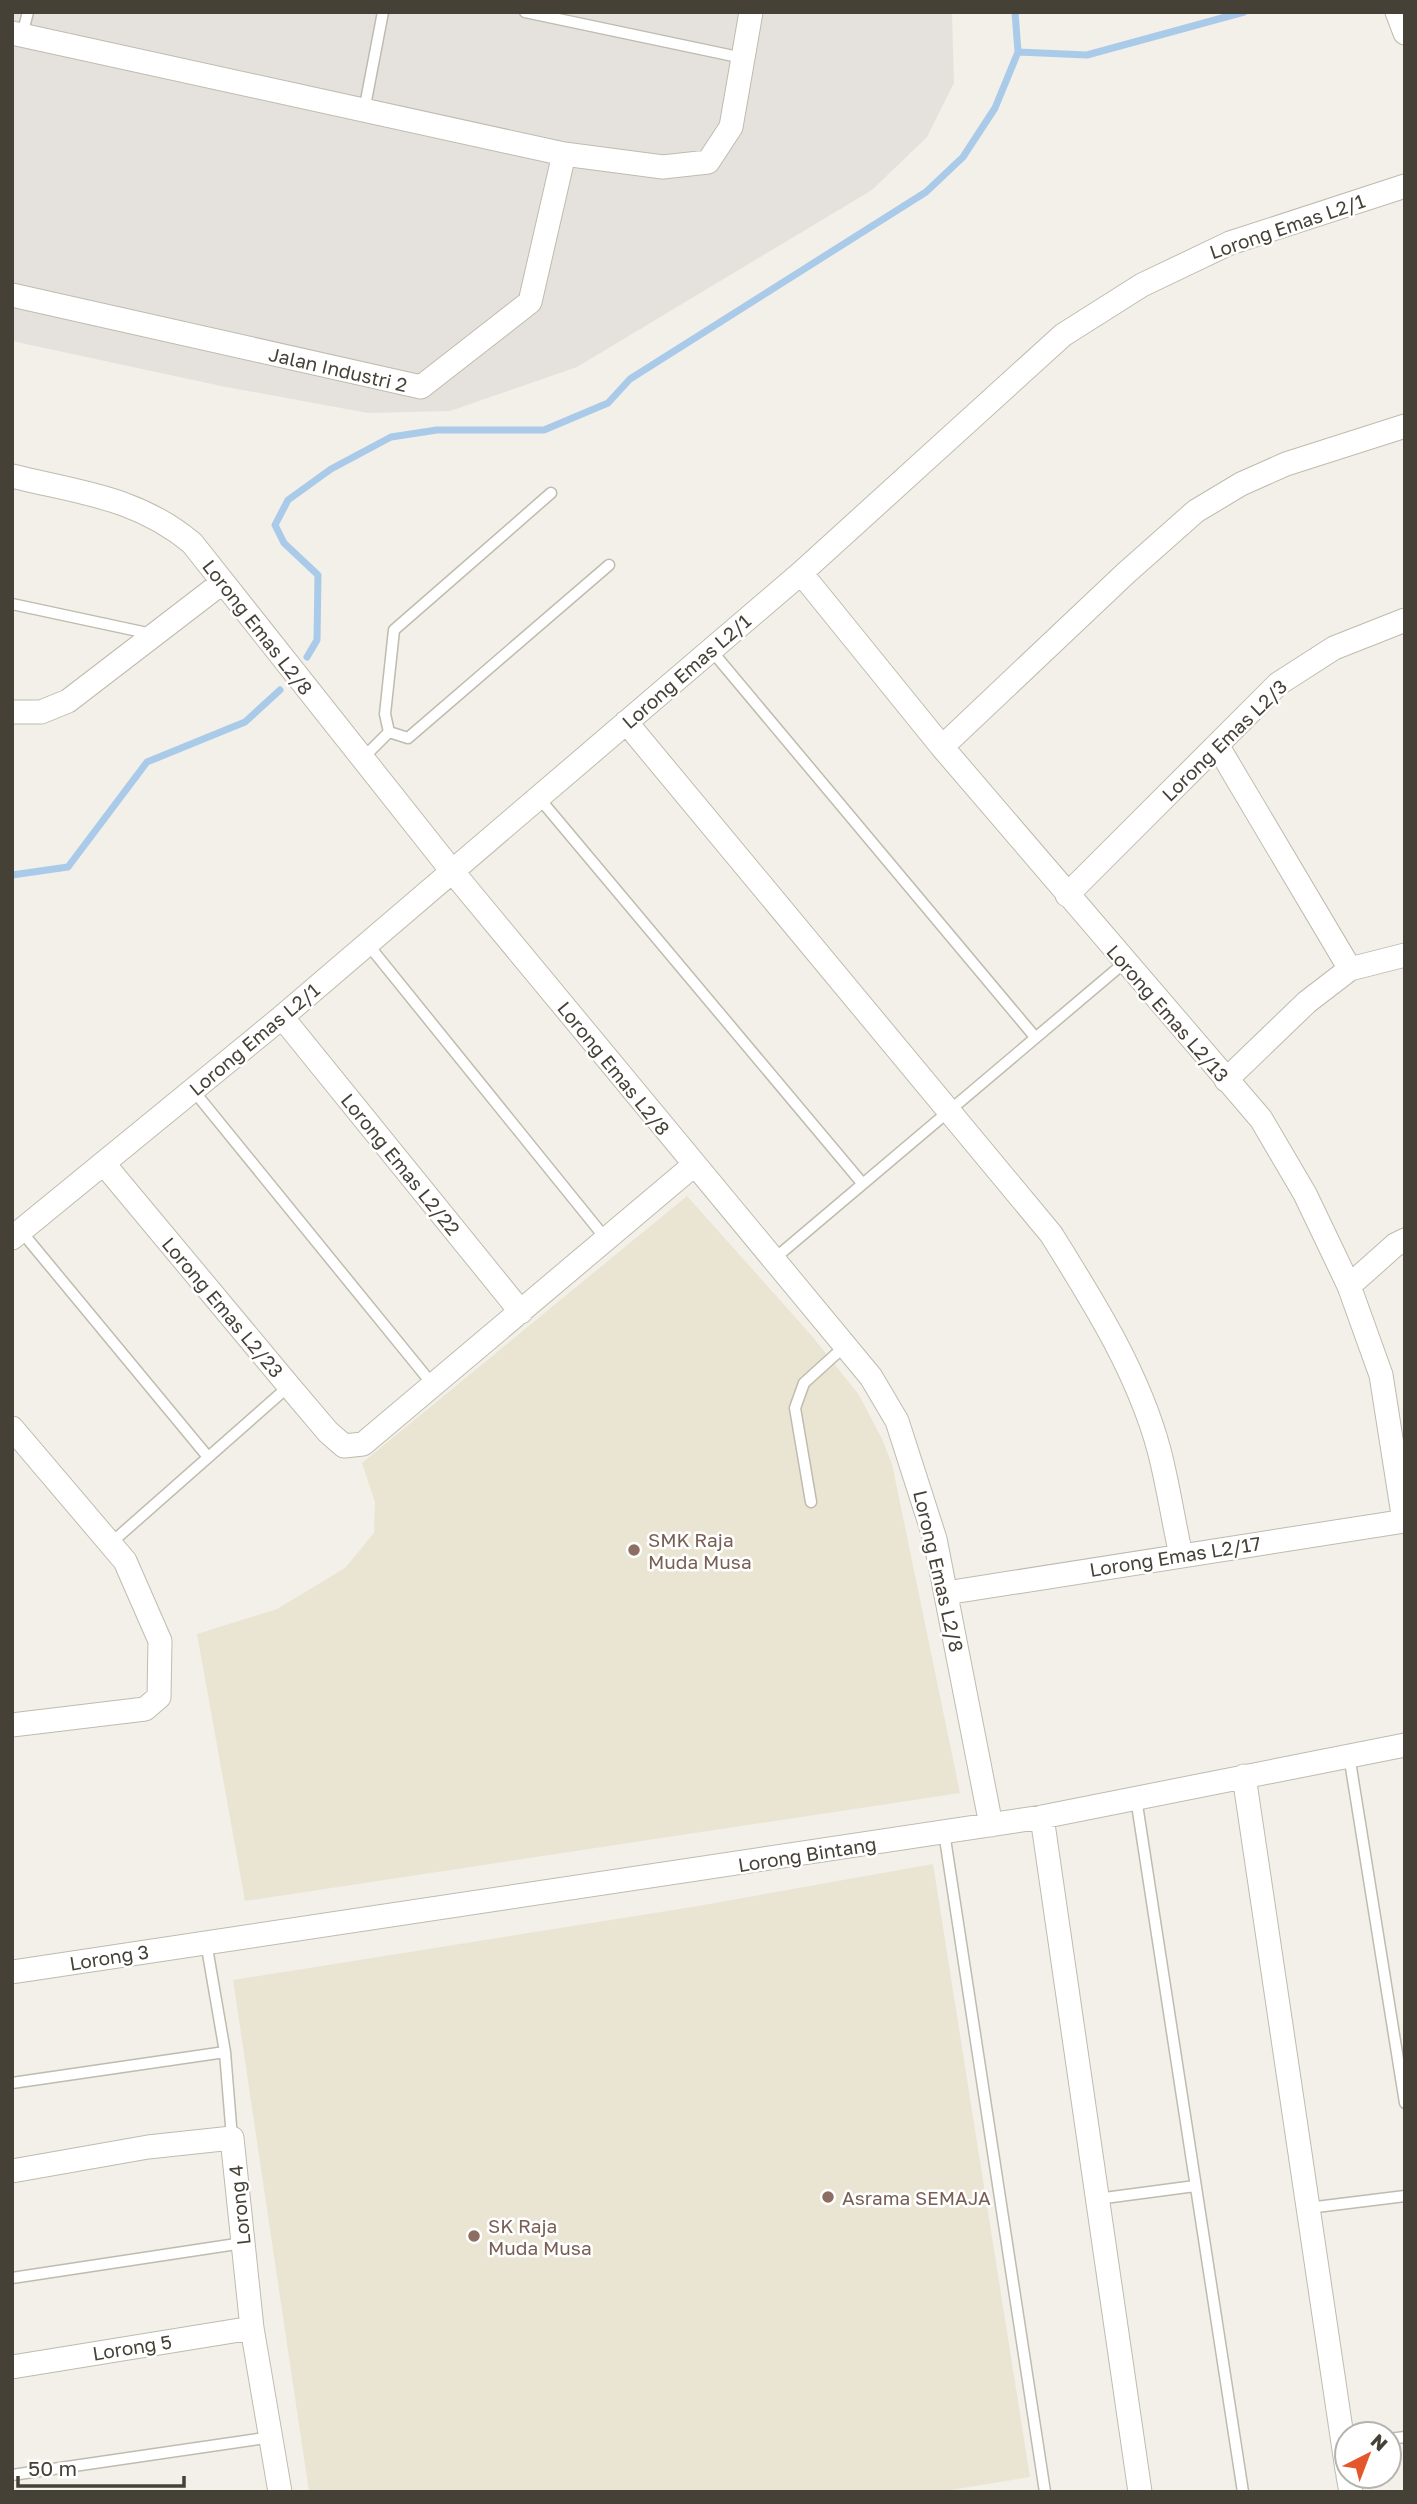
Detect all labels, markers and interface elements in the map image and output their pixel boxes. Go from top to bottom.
street label: Lorong Emas L2/1 [1206,189,1368,263]
street label: Jalan Industri 2 [267,342,409,396]
street label: Lorong Emas L2/8 [198,555,318,699]
street label: Lorong Emas L2/1 [617,609,755,733]
street label: Lorong Emas L2/3 [1157,674,1291,806]
street label: Lorong Emas L2/13 [1102,940,1234,1086]
street label: Lorong Emas L2/1 [184,978,324,1100]
street label: Lorong Emas L2/8 [553,997,675,1139]
street label: Lorong Emas L2/22 [337,1088,465,1240]
street label: Lorong Emas L2/23 [158,1232,288,1382]
street label: Lorong Emas L2/8 [909,1488,969,1654]
place label: SMK Raja Muda Musa [648,1528,752,1573]
street label: Lorong Emas L2/17 [1088,1531,1262,1581]
marker: SMK Raja Muda Musa [626,1542,642,1558]
street label: Lorong Bintang [736,1832,878,1876]
street label: Lorong 3 [68,1939,150,1975]
street label: Lorong 4 [223,2164,255,2246]
place label: Asrama SEMAJA [842,2186,991,2209]
marker: Asrama SEMAJA [820,2189,836,2205]
place label: SK Raja Muda Musa [488,2214,592,2259]
marker: SK Raja Muda Musa [466,2228,482,2244]
street label: Lorong 5 [91,2329,173,2365]
north arrow [1333,2420,1403,2490]
text: N [1367,2429,1393,2455]
scale bar [18,2444,184,2488]
text: 50 m [28,2455,77,2481]

